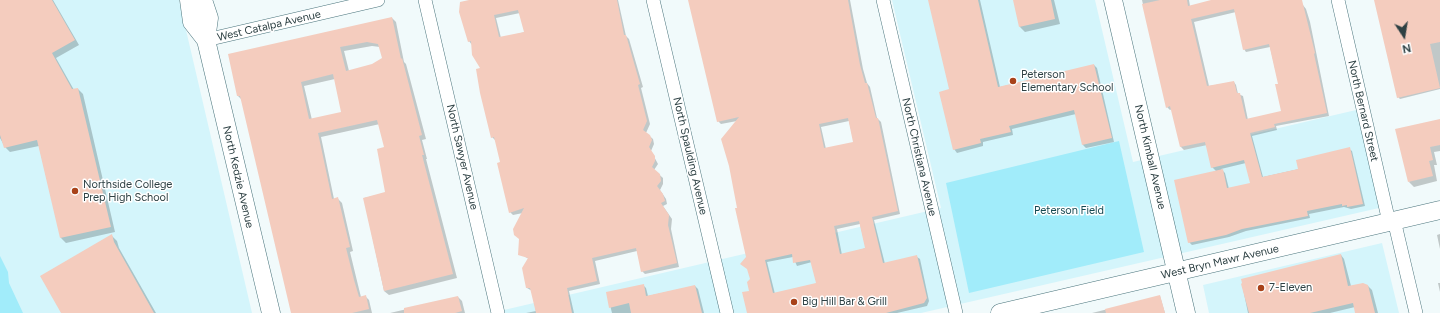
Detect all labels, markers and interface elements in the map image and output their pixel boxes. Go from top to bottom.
street label: West Catalpa Avenue [216,8,322,44]
north arrow [1384,16,1424,56]
text: N [1401,41,1412,55]
street label: North Bernard Street [1345,59,1381,163]
place label: Peterson Elementary School [1021,68,1113,94]
marker: Peterson Elementary School [1008,76,1018,86]
street label: North Spaulding Avenue [670,96,710,216]
street label: North Christiana Avenue [899,97,939,217]
street label: North Sawyer Avenue [443,103,481,211]
street label: North Kimball Avenue [1132,103,1168,211]
street label: North Kedzie Avenue [220,125,256,229]
place label: Northside College Prep High School [83,178,172,204]
marker: Northside College Prep High School [70,186,80,196]
park label: Peterson Field [1034,204,1104,218]
street label: West Bryn Mawr Avenue [1160,242,1280,282]
place label: 7-Eleven [1269,281,1312,295]
marker: 7-Eleven [1256,283,1266,293]
place label: Big Hill Bar & Grill [802,295,887,309]
marker: Big Hill Bar & Grill [789,297,799,307]

